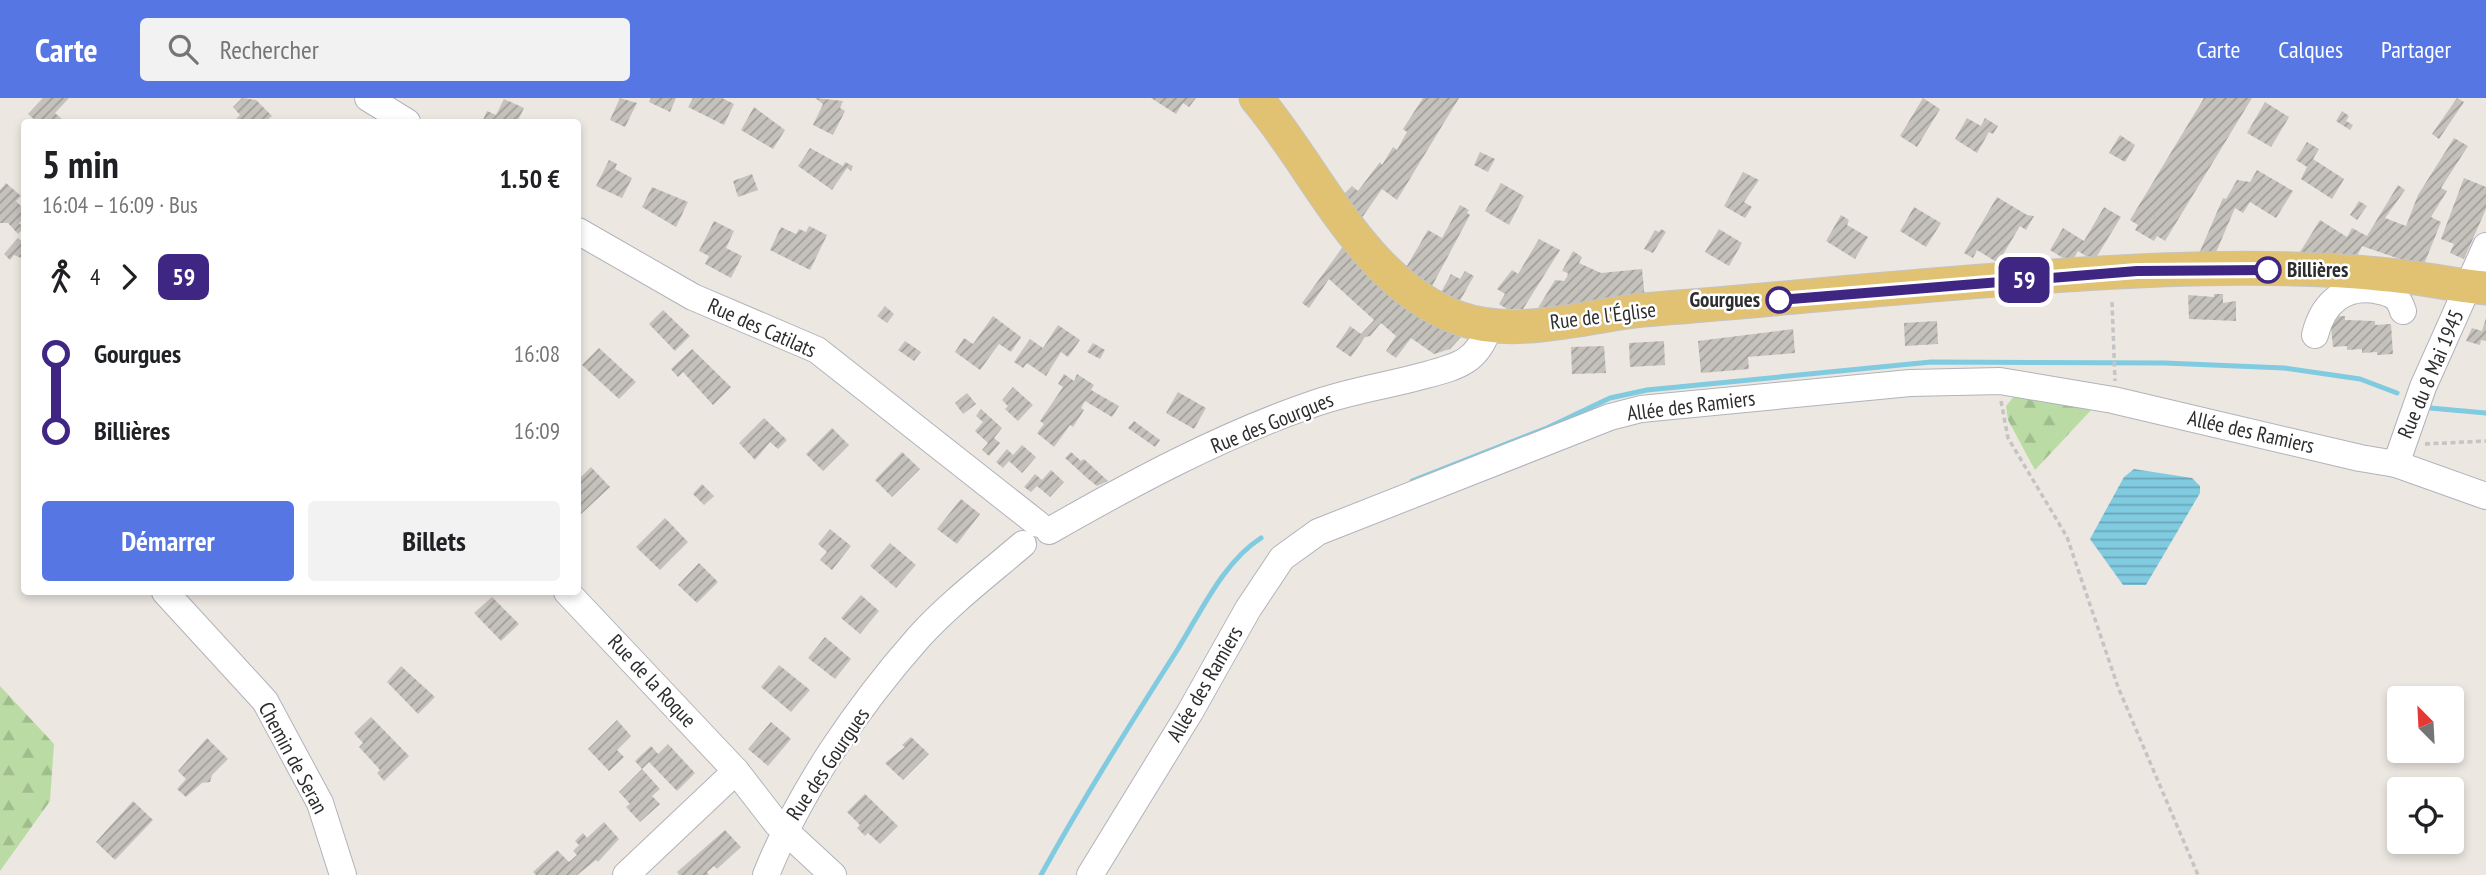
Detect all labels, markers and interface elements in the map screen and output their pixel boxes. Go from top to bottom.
search box [140,18,630,81]
text: Carte [35,28,98,71]
icon: search [164,30,202,68]
text: Rechercher [220,33,319,66]
text: Carte [2197,34,2240,65]
text: Calques [2278,34,2343,65]
text: Partager [2381,34,2451,65]
text: 5 min [42,139,119,188]
text: 1.50 € [499,162,560,195]
text: 16:04 – 16:09 · Bus [42,190,198,219]
place label: Billières [2287,256,2348,283]
line badge: 59 [1993,257,2056,303]
marker: Billières [2255,257,2281,283]
icon: walk [42,258,80,296]
icon: forward [110,258,148,296]
text: 59 [172,261,195,292]
text: 4 [90,262,100,291]
text: 59 [2013,264,2035,295]
place label: Gourgues [1690,286,1760,313]
marker: Gourgues [1766,287,1792,313]
street label: Rue des Catilats [704,292,821,363]
street label: Rue de l'Église [1548,296,1657,335]
street label: Rue du 8 Mai 1945 [2391,305,2470,442]
text: Gourgues [94,337,181,370]
text: 16:08 [514,339,560,368]
street label: Allée des Ramiers [1625,384,1757,427]
street label: Rue des Gourgues [1207,386,1337,459]
street label: Allée des Ramiers [2185,404,2317,459]
text: Billières [94,414,170,447]
text: 16:09 [514,416,560,445]
button: Démarrer [42,501,294,581]
button: Billets [308,501,560,581]
street label: Allée des Ramiers [1161,621,1248,746]
street label: Rue de la Roque [602,628,702,733]
north arrow [2387,686,2464,763]
map controls [2387,686,2464,854]
street label: Chemin de Seran [253,697,334,818]
street label: Rue des Gourgues [780,702,875,825]
button: locate [2387,777,2464,854]

